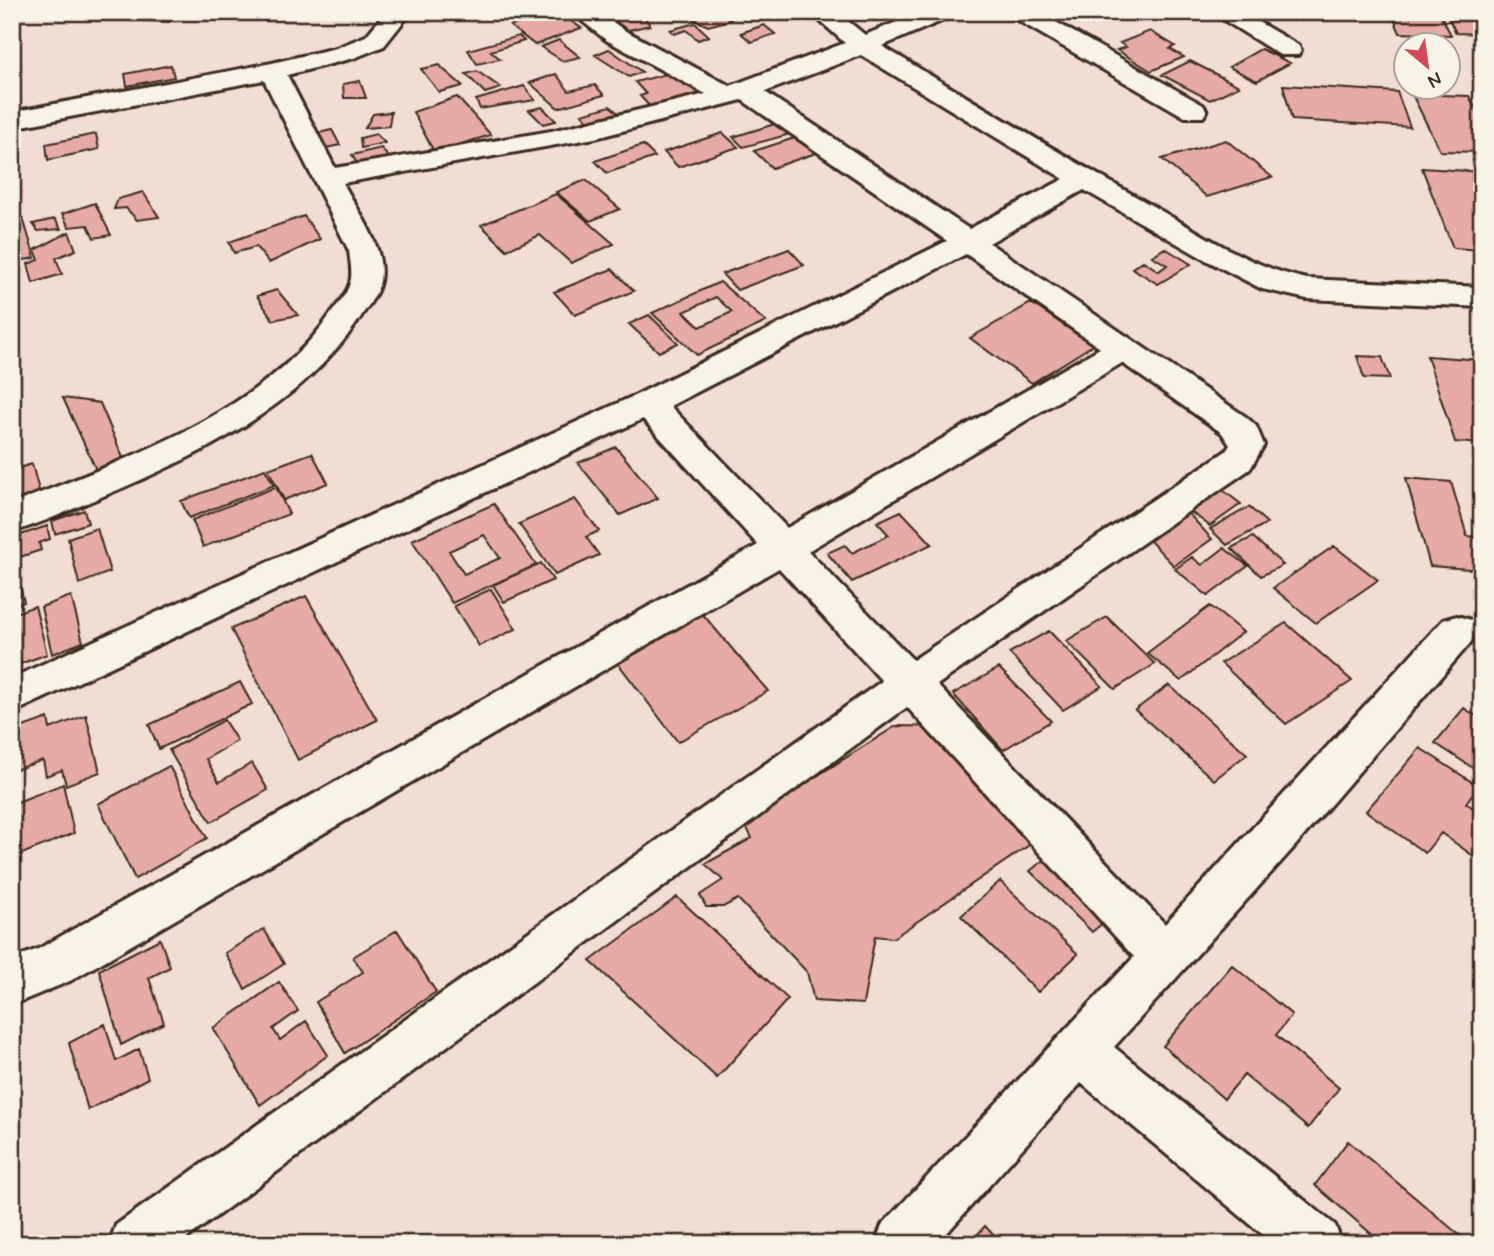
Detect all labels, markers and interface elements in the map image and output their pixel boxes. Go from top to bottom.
north arrow [1392,32,1462,102]
text: N [1423,66,1446,94]

